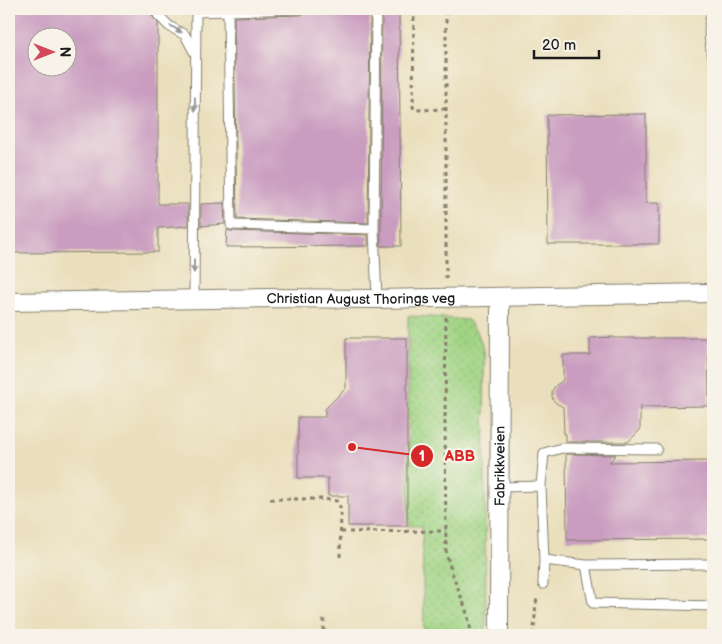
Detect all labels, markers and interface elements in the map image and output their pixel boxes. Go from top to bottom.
one-way arrow [169,25,182,34]
north arrow [28,28,78,78]
scale bar [534,28,600,60]
text: 20 m [542,36,576,55]
text: N [56,47,73,57]
one-way arrow [191,96,199,112]
one-way arrow [190,258,198,274]
street label: Christian August Thorings veg [267,290,455,308]
street label: Fabrikkveien [491,426,509,506]
callout: ABB [410,441,485,471]
text: 1 [419,447,425,466]
text: ABB [444,447,476,466]

